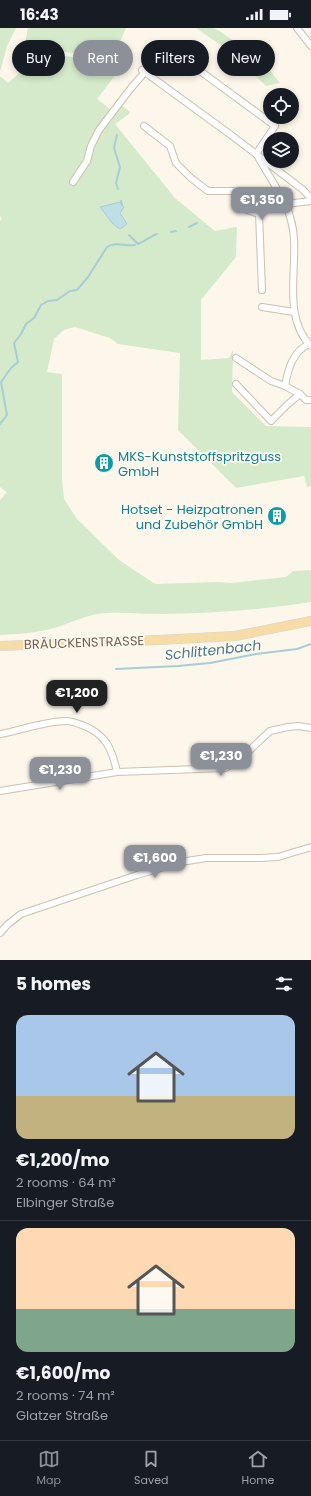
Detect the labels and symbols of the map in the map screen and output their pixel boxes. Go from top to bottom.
pin: €1,350 [229,187,295,221]
place label: MKS-Kunststoffspritzguss GmbH [118,447,281,481]
building icon: MKS-Kunststoffspritzguss GmbH [93,452,115,474]
place label: Hotset - Heizpatronen und Zubehör GmbH [121,500,263,534]
building icon: Hotset - Heizpatronen und Zubehör GmbH [266,505,288,527]
street label: BRÄUCKENSTRASSE [24,631,144,654]
water label: Schlittenbach [164,635,262,665]
pin: €1,200 [44,680,110,714]
pin: €1,230 [188,743,254,777]
pin: €1,230 [27,757,93,791]
pin: €1,600 [122,845,188,879]

